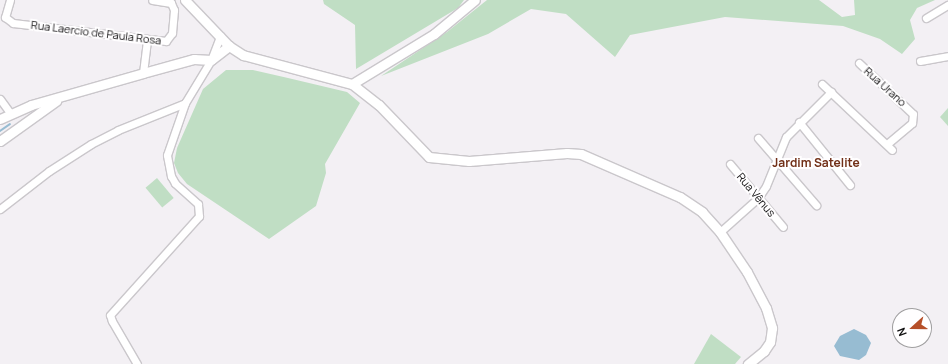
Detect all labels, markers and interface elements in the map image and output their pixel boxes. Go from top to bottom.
street label: Rua Laercio de Paula Rosa [30,18,162,48]
street label: Rua Urano [861,65,909,109]
district label: Jardim Satelite [772,156,860,170]
street label: Rua Vênus [734,170,778,220]
north arrow [892,308,932,348]
text: N [893,326,910,338]

